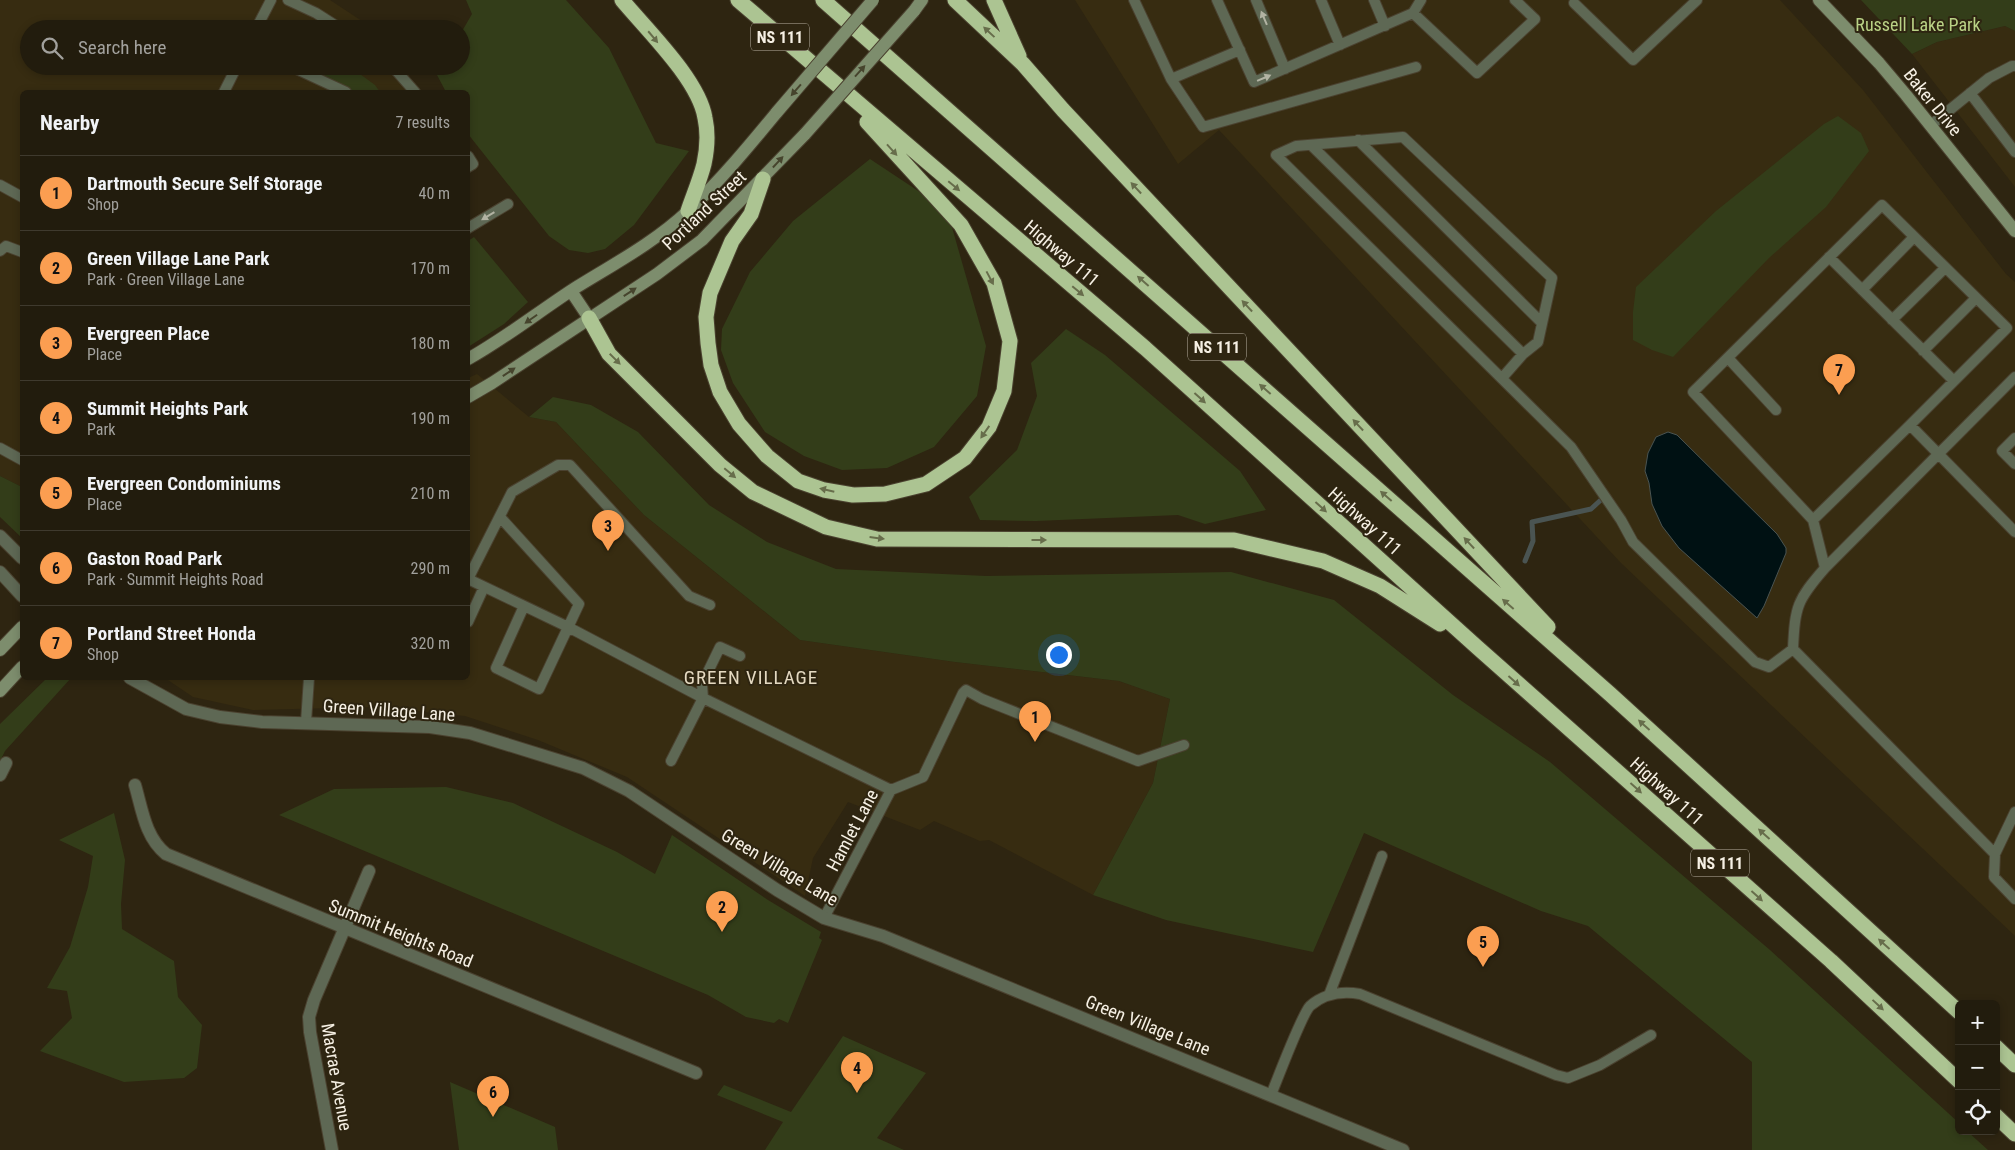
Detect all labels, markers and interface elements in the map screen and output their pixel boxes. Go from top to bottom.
one-way arrow [1259,11,1267,25]
park label: Russell Lake Park [1855,14,1981,35]
search box [20,20,470,75]
road number: NS 111 [751,24,809,51]
one-way arrow [983,26,995,38]
one-way arrow [647,31,658,43]
icon: search [38,34,66,62]
text: Search here [78,36,166,59]
street label: Baker Drive [1900,64,1966,140]
one-way arrow [854,66,866,78]
one-way arrow [1257,74,1271,82]
one-way arrow [790,84,801,97]
text: Nearby [40,111,99,135]
text: 7 results [395,113,450,132]
one-way arrow [886,143,898,155]
one-way arrow [772,156,784,168]
street label: Portland Street [658,166,750,254]
text: Dartmouth Secure Self Storage [87,172,322,195]
one-way arrow [947,180,960,191]
one-way arrow [1130,182,1142,194]
text: 1 [52,184,60,203]
text: 40 m [418,184,450,203]
text: Shop [87,195,119,214]
one-way arrow [481,212,494,221]
street label: Highway 111 [1020,216,1104,290]
text: Green Village Lane Park [87,247,269,270]
text: 2 [52,259,60,278]
text: 170 m [411,259,450,278]
text: Park · Green Village Lane [87,270,245,289]
one-way arrow [986,270,994,285]
one-way arrow [1137,275,1149,287]
one-way arrow [1071,285,1083,297]
one-way arrow [624,287,637,296]
one-way arrow [1241,301,1253,313]
one-way arrow [524,314,538,324]
text: Evergreen Place [87,322,210,345]
text: 3 [52,334,60,353]
text: 180 m [411,334,450,353]
road number: NS 111 [1188,334,1246,361]
text: Place [87,345,122,364]
one-way arrow [609,353,621,365]
pin: 7 [1823,354,1855,395]
one-way arrow [503,367,516,377]
one-way arrow [1258,383,1271,394]
one-way arrow [1194,392,1206,404]
text: Summit Heights Park [87,397,248,420]
text: 4 [52,409,60,428]
text: 190 m [411,409,450,428]
one-way arrow [1352,419,1364,431]
text: Park [87,420,116,439]
one-way arrow [980,425,990,439]
one-way arrow [723,468,736,479]
text: Evergreen Condominiums [87,472,281,495]
street label: Highway 111 [1324,483,1406,559]
text: 5 [52,484,60,503]
text: 210 m [411,484,450,503]
one-way arrow [820,486,835,494]
one-way arrow [1381,490,1393,502]
text: Place [87,495,122,514]
one-way arrow [1314,501,1327,512]
pin: 3 [592,510,624,551]
one-way arrow [869,534,885,542]
one-way arrow [1031,536,1047,544]
one-way arrow [1463,538,1475,550]
text: Gaston Road Park [87,547,222,570]
text: 6 [52,559,60,578]
text: 290 m [411,559,450,578]
text: Park · Summit Heights Road [87,570,264,589]
one-way arrow [1503,598,1515,610]
text: Portland Street Honda [87,622,256,645]
text: 7 [52,634,60,653]
text: 320 m [411,634,450,653]
your location [1046,642,1072,668]
text: Shop [87,645,119,664]
district label: GREEN VILLAGE [684,666,818,689]
one-way arrow [1508,675,1521,686]
street label: Green Village Lane [322,695,456,725]
pin: 1 [1019,701,1051,742]
one-way arrow [1638,719,1650,731]
street label: Highway 111 [1626,753,1708,829]
one-way arrow [1629,783,1642,794]
street label: Hamlet Lane [822,785,882,875]
street label: Green Village Lane [718,824,842,910]
one-way arrow [1758,829,1770,840]
road number: NS 111 [1691,850,1749,876]
one-way arrow [1751,890,1763,902]
pin: 2 [706,891,738,932]
street label: Summit Heights Road [326,894,476,972]
pin: 5 [1467,926,1499,967]
one-way arrow [1878,938,1890,950]
street label: Green Village Lane [1083,990,1213,1060]
one-way arrow [1871,999,1883,1011]
map controls [1955,1000,2000,1135]
button: + [1955,1000,2000,1045]
street label: Macrae Avenue [317,1022,357,1132]
button: − [1955,1045,2000,1090]
pin: 4 [841,1052,873,1093]
pin: 6 [477,1076,509,1117]
button: locate [1955,1090,2000,1135]

